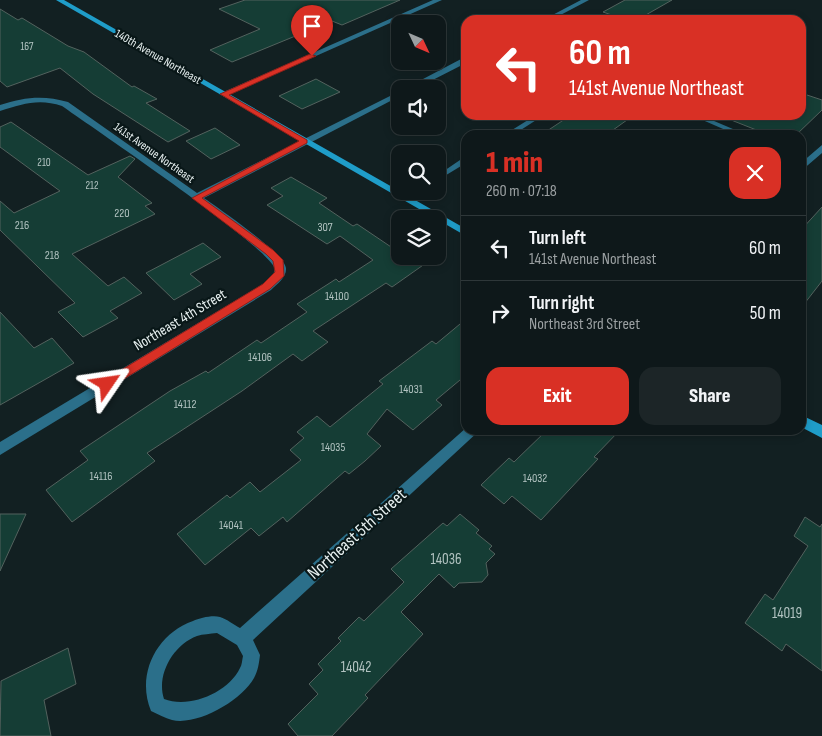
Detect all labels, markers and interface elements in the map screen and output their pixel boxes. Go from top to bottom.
pin [291,5,333,56]
icon: arrive [298,12,326,40]
north arrow [391,15,446,70]
map controls [391,15,446,265]
street label: 140th Avenue Northeast [112,26,204,88]
text: 60 m [569,32,631,75]
icon: left [486,35,551,100]
house number: 167 [20,40,34,53]
text: 141st Avenue Northeast [569,75,744,102]
button: sound [391,80,446,135]
street label: 141st Avenue Northeast [111,119,198,187]
button: search [391,145,446,200]
text: 1 min [486,145,543,181]
button: close [729,147,781,199]
house number: 210 [37,156,51,169]
house number: 212 [85,179,99,192]
text: 260 m · 07:18 [486,182,557,201]
house number: 220 [114,206,130,221]
button: layers [391,210,446,265]
house number: 216 [15,218,29,233]
house number: 307 [317,220,333,235]
text: Turn left [529,227,586,250]
icon: left [486,234,514,262]
text: 60 m [749,237,781,260]
house number: 218 [45,248,59,263]
text: 141st Avenue Northeast [529,250,656,269]
street label: Northeast 4th Street [130,285,230,355]
house number: 14100 [325,289,349,304]
text: Turn right [529,292,594,315]
icon: right [486,299,514,327]
text: 50 m [750,302,781,325]
text: Northeast 3rd Street [529,315,640,334]
house number: 14106 [248,350,272,365]
position arrow [80,357,132,409]
button: Exit [486,367,629,425]
button: Share [639,367,781,425]
house number: 14031 [399,382,424,397]
house number: 14112 [174,397,196,412]
house number: 14035 [321,440,345,455]
house number: 14116 [90,469,112,484]
house number: 14032 [523,471,547,486]
street label: Northeast 5th Street [303,484,411,584]
house number: 14041 [219,518,244,533]
house number: 14036 [430,550,462,569]
house number: 14019 [772,604,802,623]
house number: 14042 [341,658,371,677]

